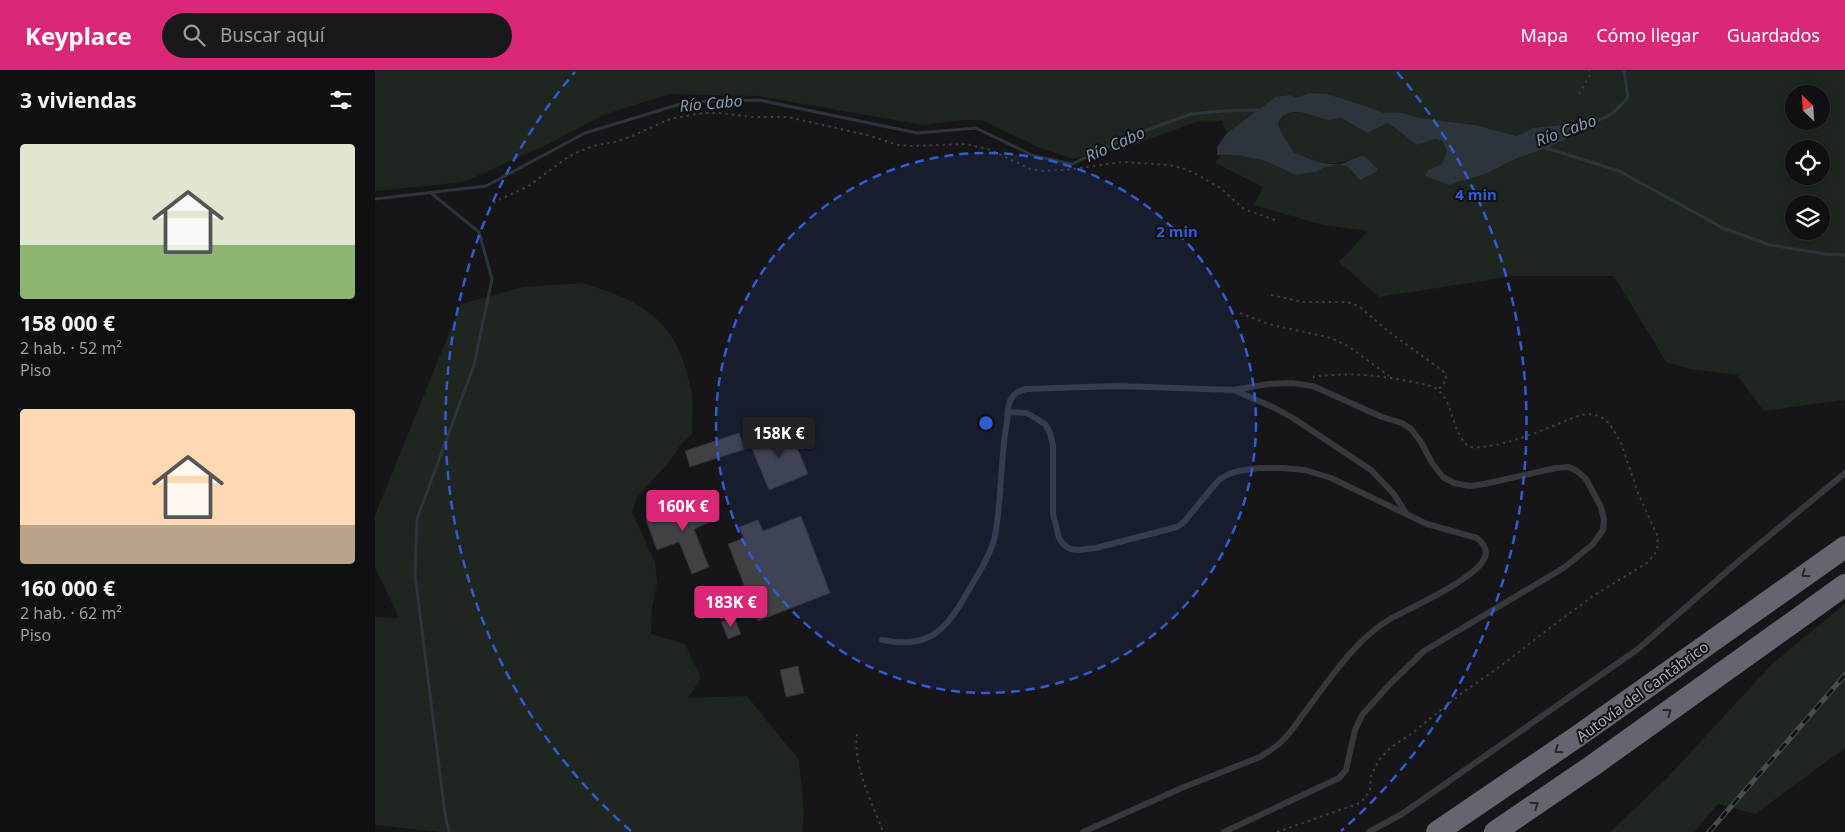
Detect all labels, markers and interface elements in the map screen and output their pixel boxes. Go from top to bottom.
search box [162,13,512,58]
text: Keyplace [25,19,132,52]
icon: search [180,21,208,49]
text: Buscar aquí [220,22,325,48]
text: Mapa [1521,23,1568,47]
text: Cómo llegar [1596,23,1699,47]
text: Guardados [1727,23,1820,47]
north arrow [1785,85,1830,130]
map controls [1785,85,1830,240]
text: 3 viviendas [20,86,137,114]
icon: filters [327,86,355,114]
water label: Río Cabo [679,89,743,117]
water label: Río Cabo [1533,109,1599,151]
water label: Río Cabo [1082,121,1148,167]
button: locate [1785,140,1830,185]
icon: home [143,177,233,267]
text: 4 min [1455,184,1497,204]
button: layers [1785,195,1830,240]
text: 2 min [1156,221,1198,241]
text: 158 000 € [20,309,115,337]
text: 2 hab. · 52 m² [20,337,122,359]
text: Piso [20,359,51,381]
centre of rings [977,414,995,432]
pin: 158K € [738,416,820,459]
text: 158K € [753,422,805,444]
icon: home [143,442,233,532]
pin: 160K € [642,490,724,532]
text: 160K € [657,495,709,517]
one-way arrow [1801,568,1811,577]
text: 160 000 € [20,574,115,602]
pin: 183K € [690,586,772,628]
text: 183K € [705,591,757,613]
text: 2 hab. · 62 m² [20,602,122,624]
text: Piso [20,624,51,646]
street label: Autovía del Cantábrico [1572,636,1712,746]
one-way arrow [1662,709,1671,717]
one-way arrow [1555,744,1564,753]
one-way arrow [1529,802,1539,811]

